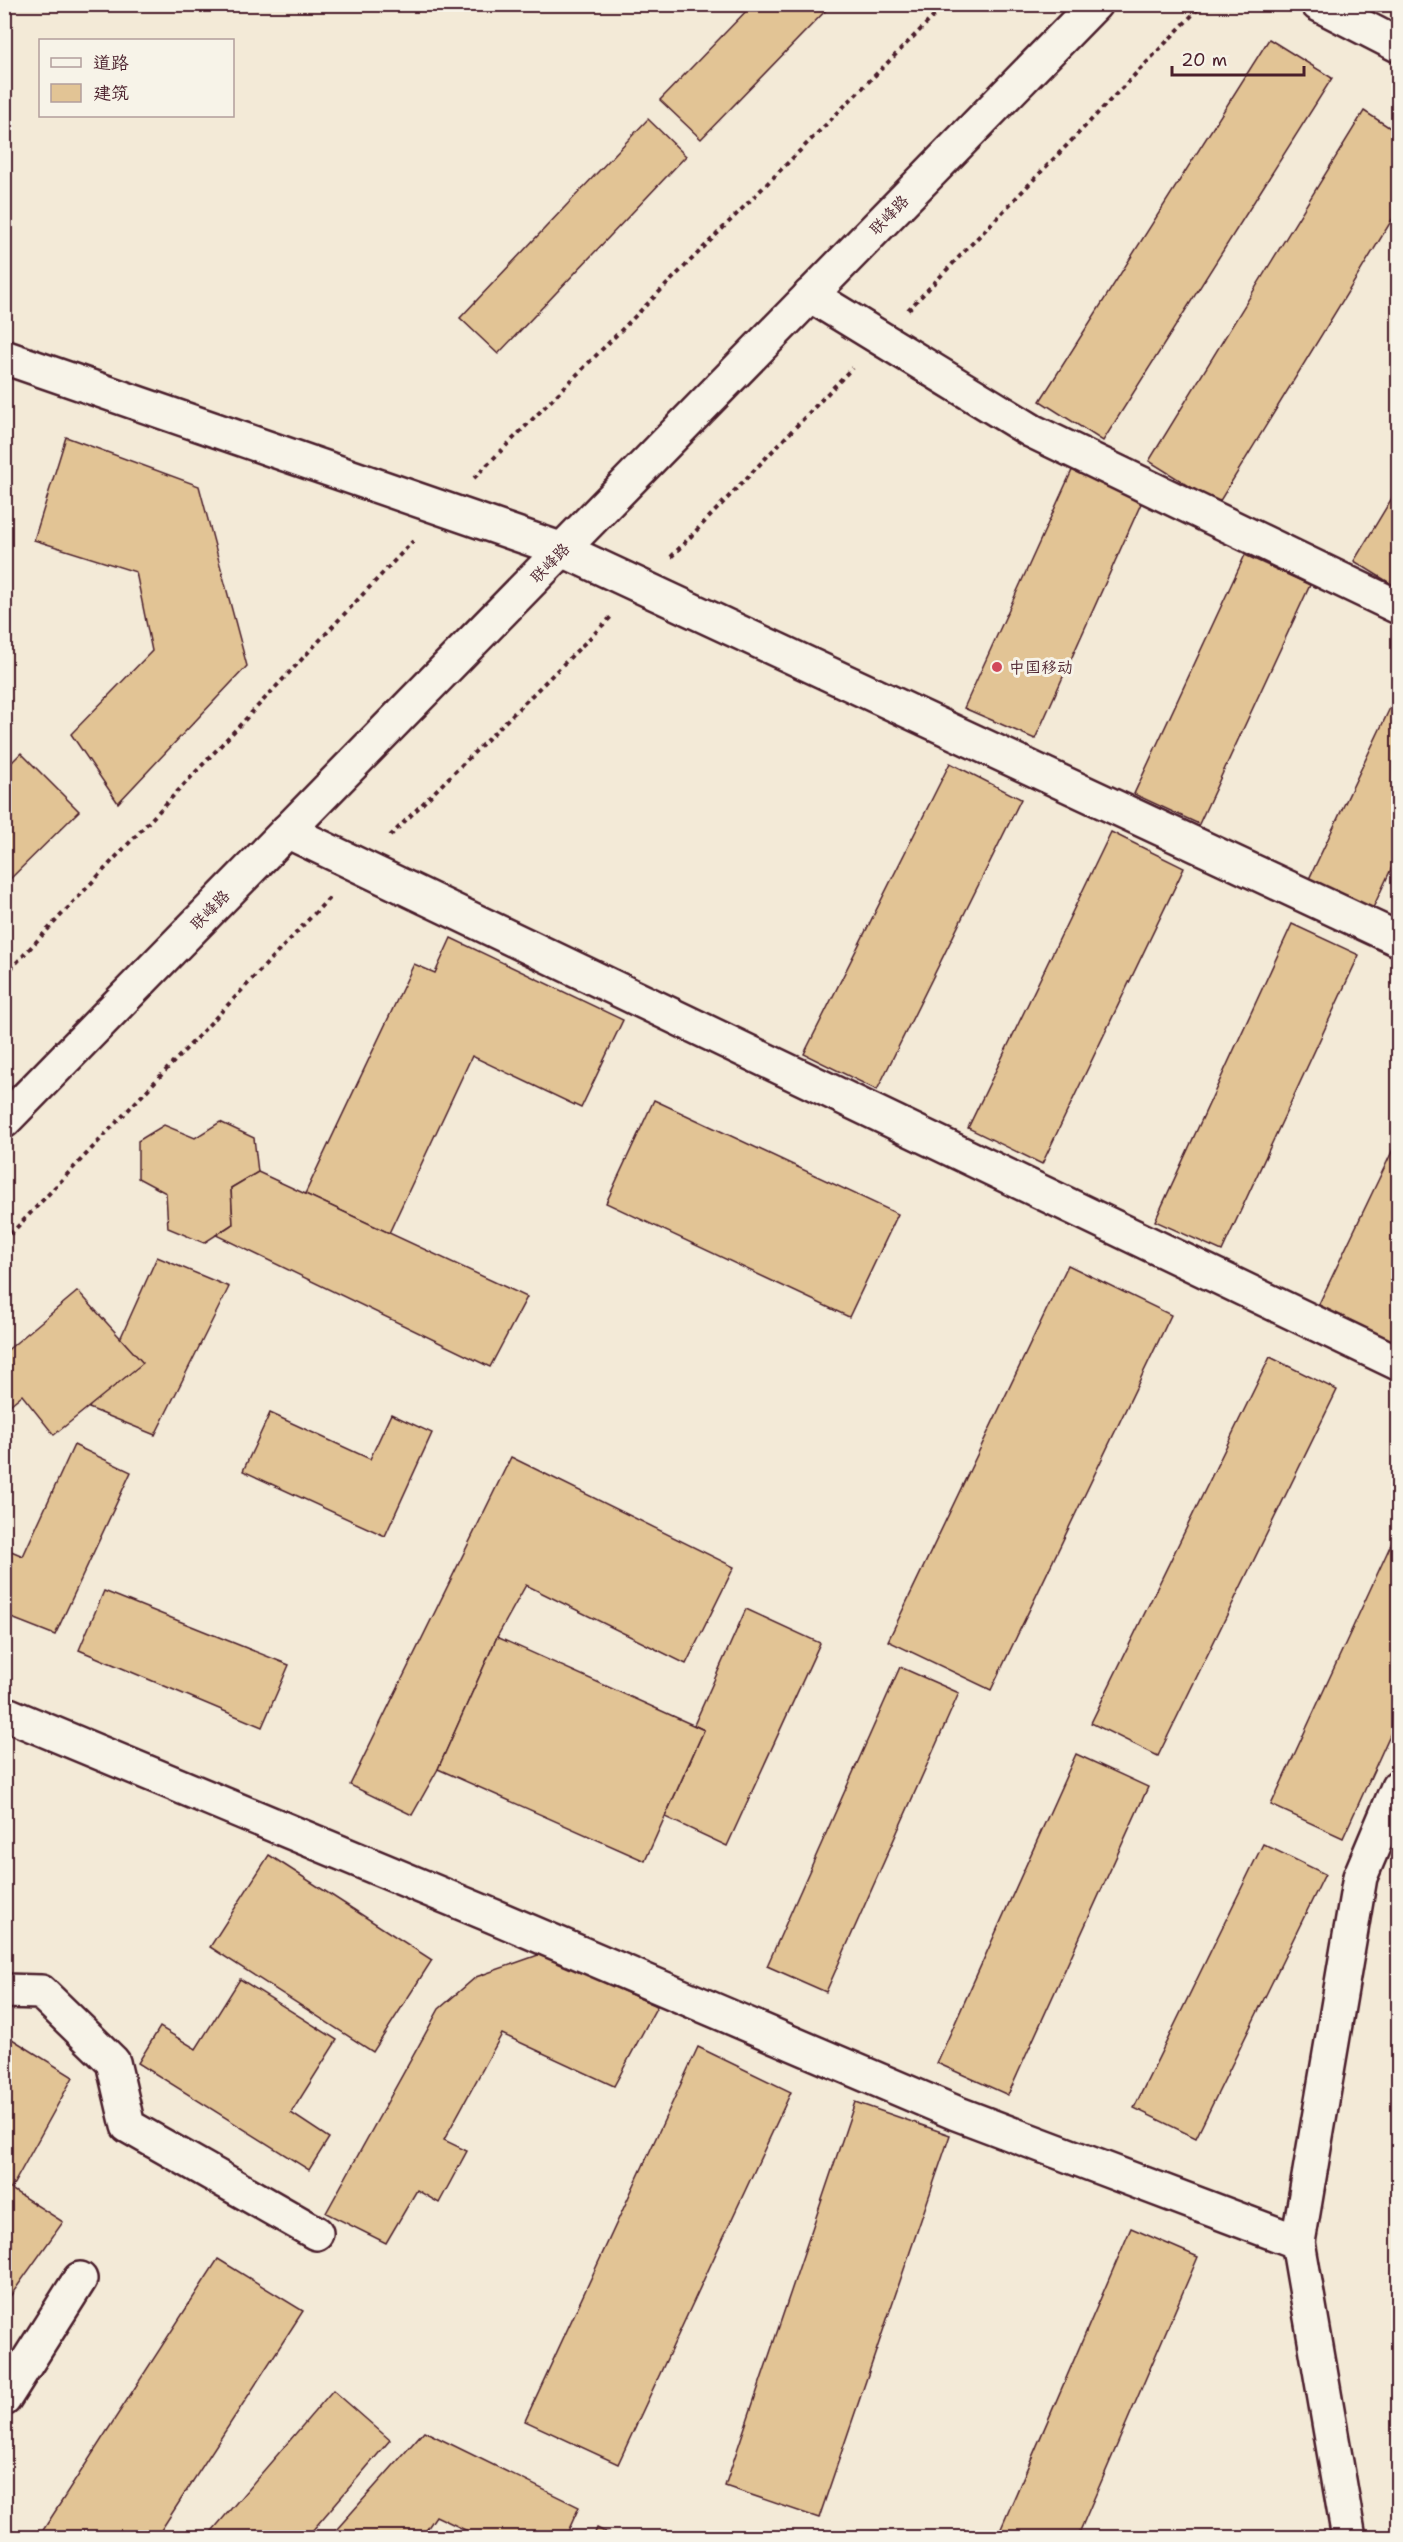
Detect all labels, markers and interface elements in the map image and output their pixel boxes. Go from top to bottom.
legend [39,39,234,117]
scale bar [1172,39,1304,77]
text: 20 m [1181,48,1227,72]
text: 道路 [93,51,129,75]
text: 建筑 [93,81,129,105]
street label: 联峰路 [865,190,913,240]
street label: 联峰路 [526,538,574,588]
place label: 中国移动 [1009,657,1073,678]
marker: 中国移动 [990,660,1004,674]
street label: 联峰路 [186,885,234,935]

